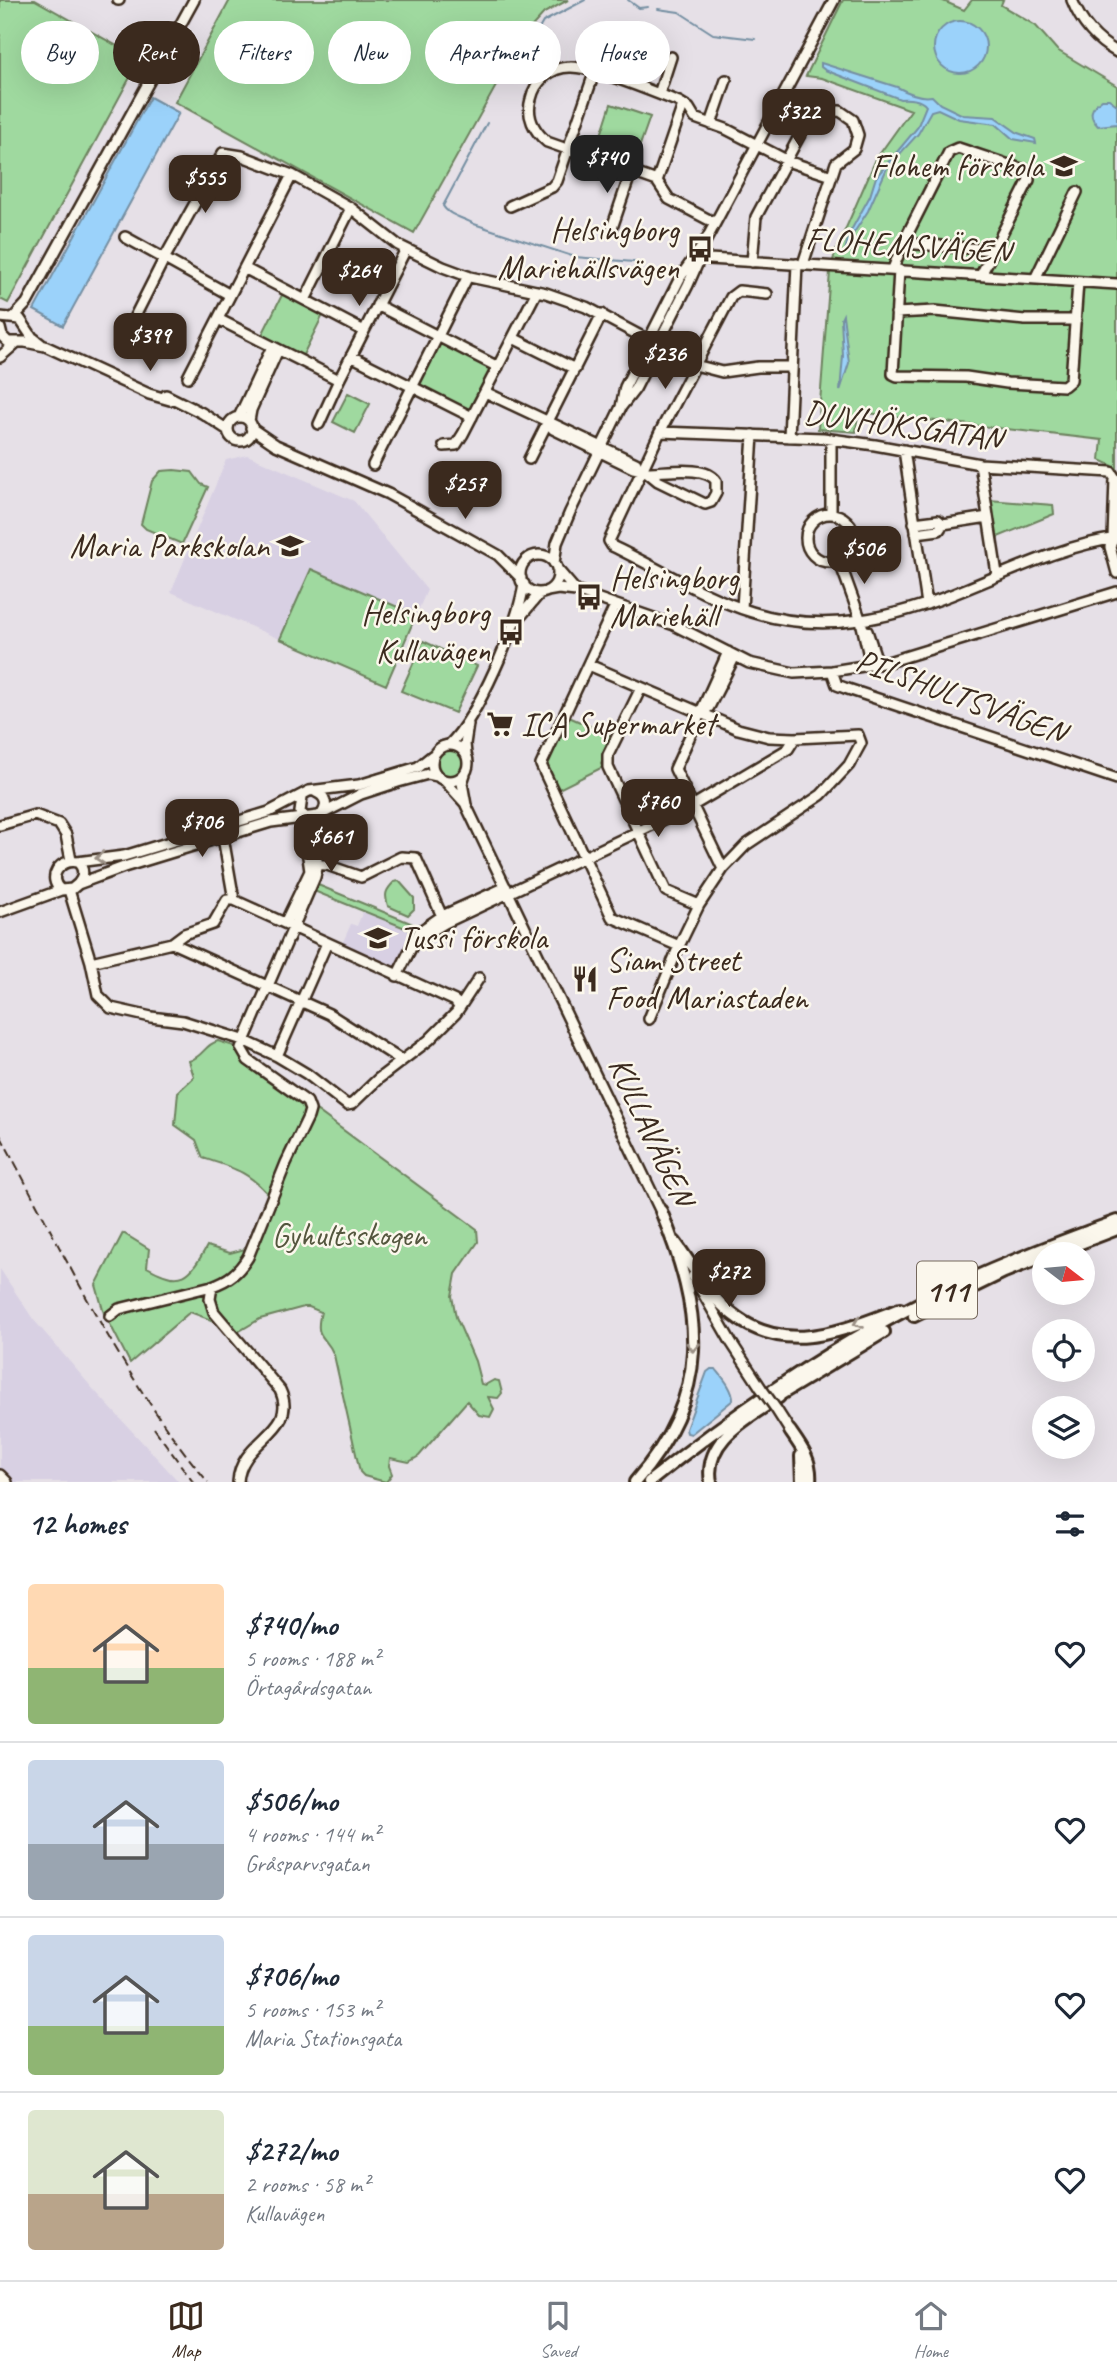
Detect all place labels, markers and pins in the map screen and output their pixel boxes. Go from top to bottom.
pin: $322 [758,90,840,149]
pin: $740 [566,136,648,195]
place label: Flohem förskola [871,145,1045,187]
school or university icon: Flohem förskola [1049,151,1079,181]
pin: $555 [164,156,246,215]
place label: Helsingborg Mariehällsvägen [498,209,680,289]
bus stop icon: Helsingborg Mariehällsvägen [685,234,715,264]
pin: $264 [318,248,400,308]
pin: $399 [109,314,191,373]
pin: $236 [624,332,706,391]
pin: $257 [424,462,506,521]
place label: Maria Parkskolan [70,525,270,567]
pin: $506 [823,526,905,586]
school or university icon: Maria Parkskolan [275,531,305,561]
place label: Helsingborg Mariehäll [610,557,740,637]
bus stop icon: Helsingborg Mariehäll [574,582,604,612]
place label: Helsingborg Kullavägen [361,592,491,672]
bus stop icon: Helsingborg Kullavägen [496,617,526,647]
place label: ICA Supermarket [521,703,719,745]
supermarket icon: ICA Supermarket [485,709,515,739]
pin: $760 [617,780,699,839]
pin: $706 [161,800,243,859]
pin: $661 [290,814,372,874]
place label: Tussi förskola [399,917,549,959]
school or university icon: Tussi förskola [363,923,393,953]
place label: Siam Street Food Mariastaden [606,939,810,1019]
restaurant icon: Siam Street Food Mariastaden [570,964,600,994]
pin: $272 [688,1250,770,1309]

